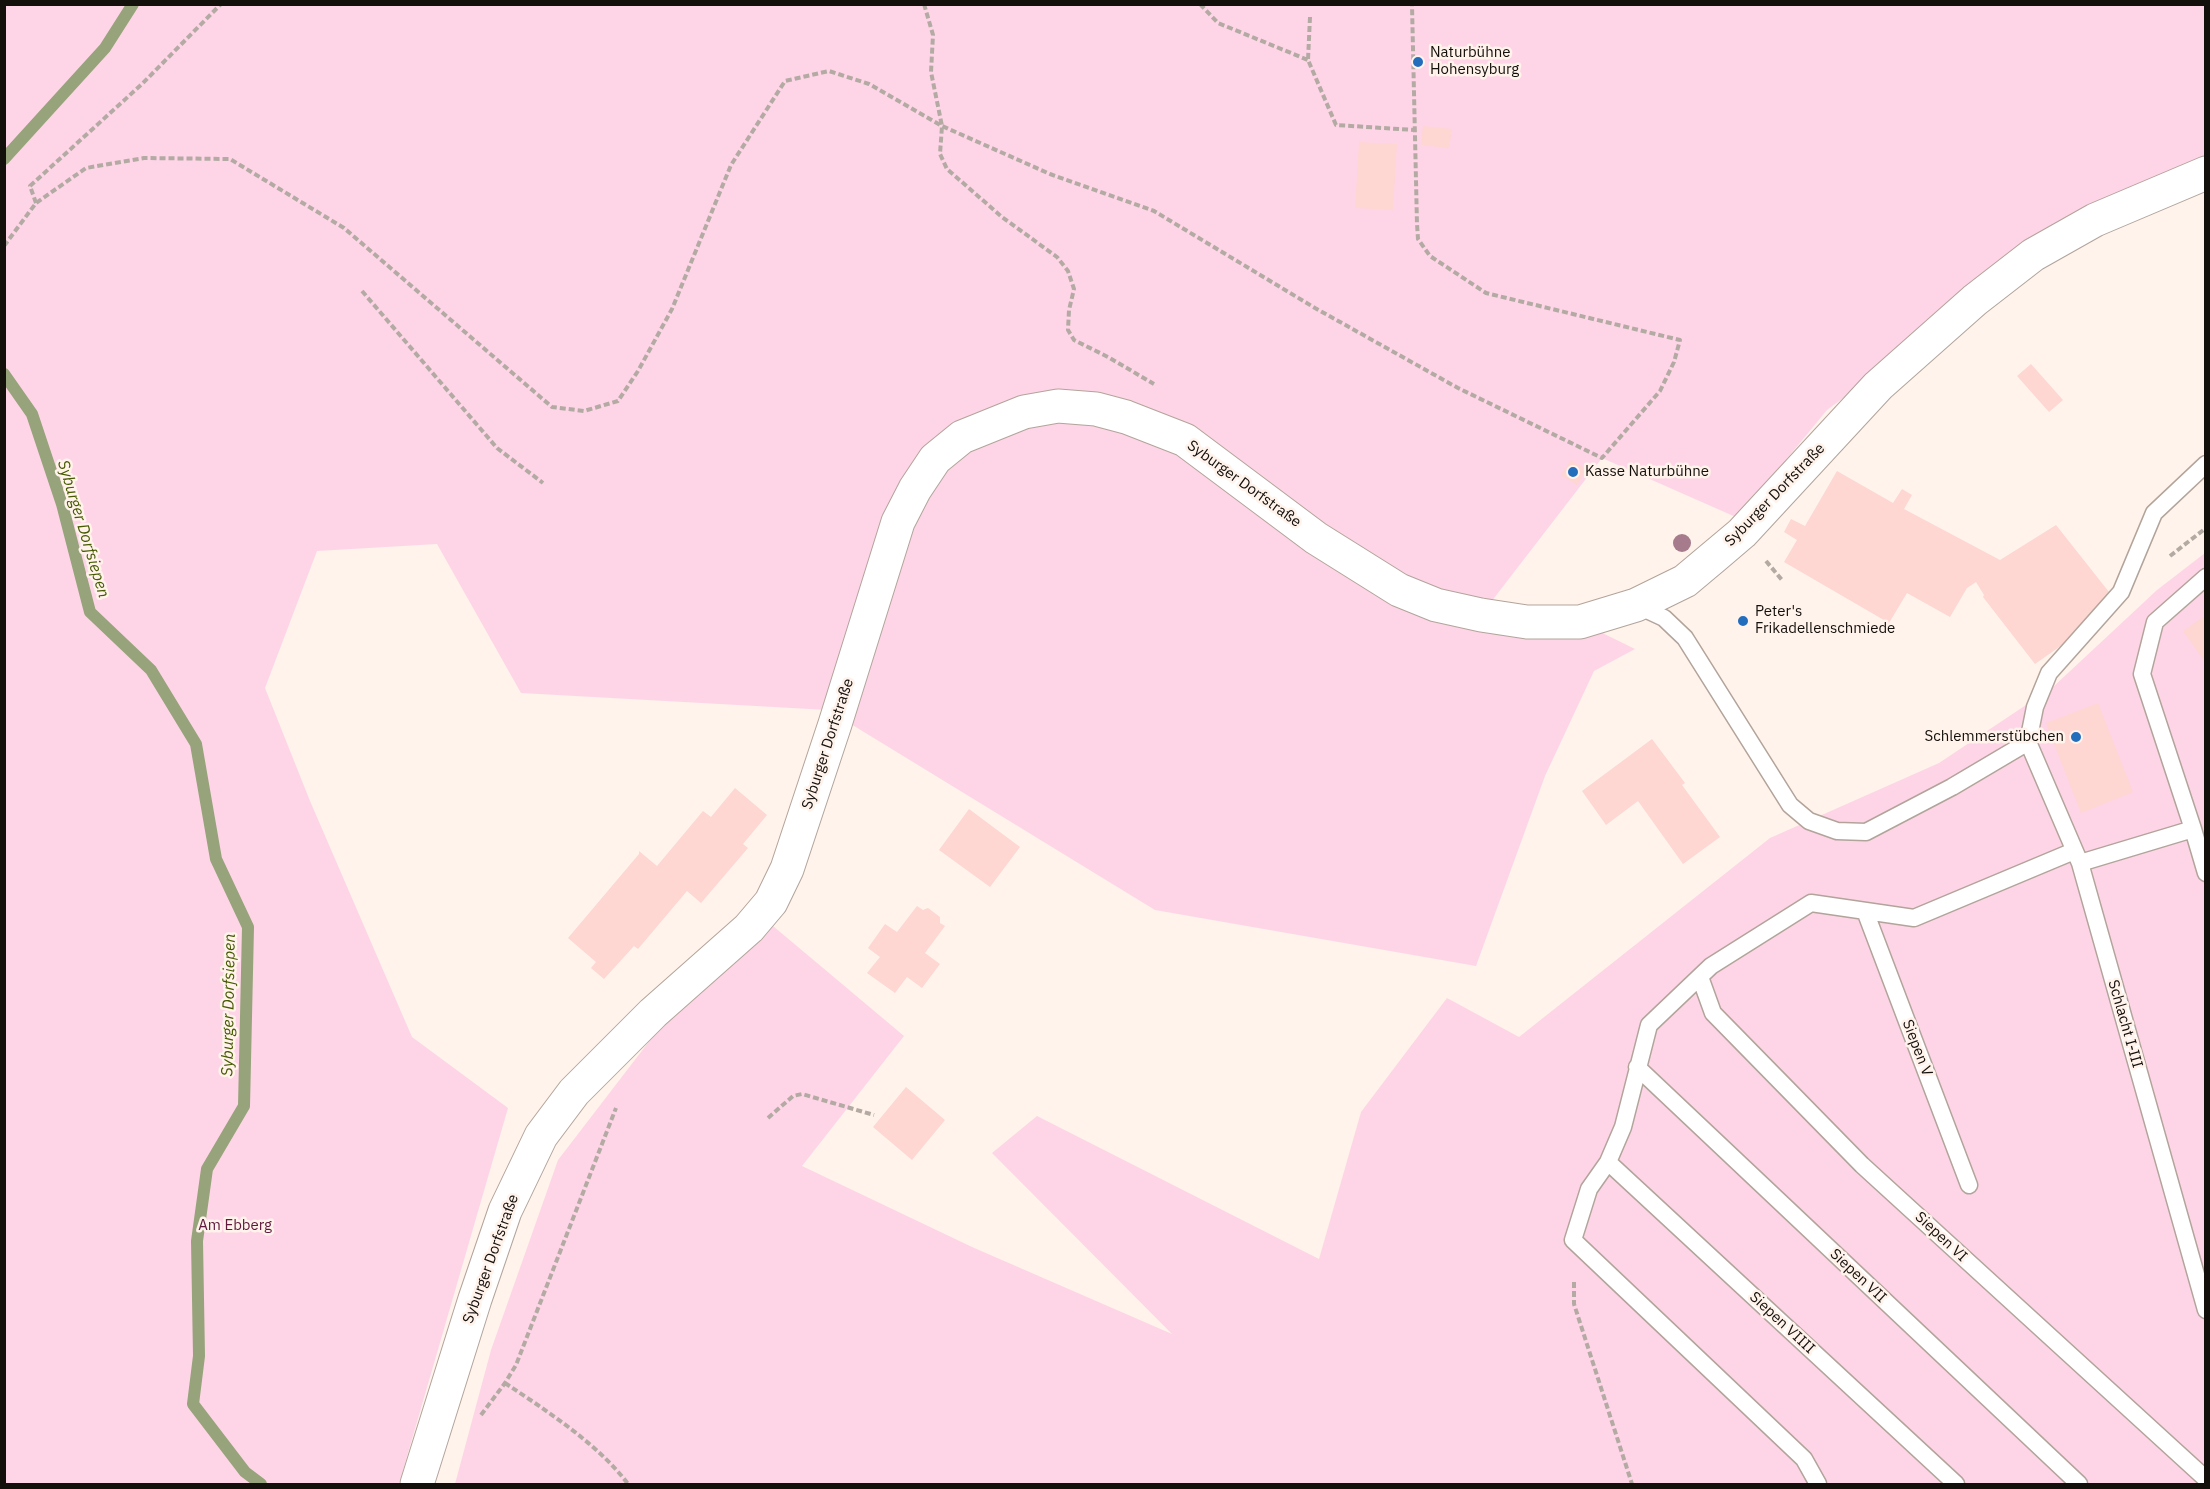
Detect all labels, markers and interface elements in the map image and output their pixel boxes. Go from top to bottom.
place label: Naturbühne Hohensyburg [1430,44,1519,79]
marker: Naturbühne Hohensyburg [1411,55,1425,69]
street label: Syburger Dorfstraße [1184,437,1304,531]
street label: Syburger Dorfstraße [1721,440,1829,550]
water label: Syburger Dorfsiepen [53,458,113,600]
place label: Kasse Naturbühne [1585,463,1709,481]
marker: Kasse Naturbühne [1566,465,1580,479]
place label: Peter's Frikadellenschmiede [1755,603,1895,638]
marker: Peter's Frikadellenschmiede [1736,614,1750,628]
street label: Syburger Dorfstraße [798,676,858,812]
place label: Schlemmerstübchen [1924,728,2064,746]
marker: Schlemmerstübchen [2069,730,2083,744]
water label: Syburger Dorfsiepen [218,933,240,1077]
street label: Schlacht I-III [2104,978,2146,1070]
street label: Siepen V [1898,1017,1936,1079]
street label: Syburger Dorfstraße [459,1192,523,1326]
street label: Siepen VI [1911,1208,1971,1266]
park label: Am Ebberg [198,1217,272,1235]
street label: Siepen VII [1826,1245,1890,1307]
street label: Siepen VIIII [1746,1288,1818,1358]

